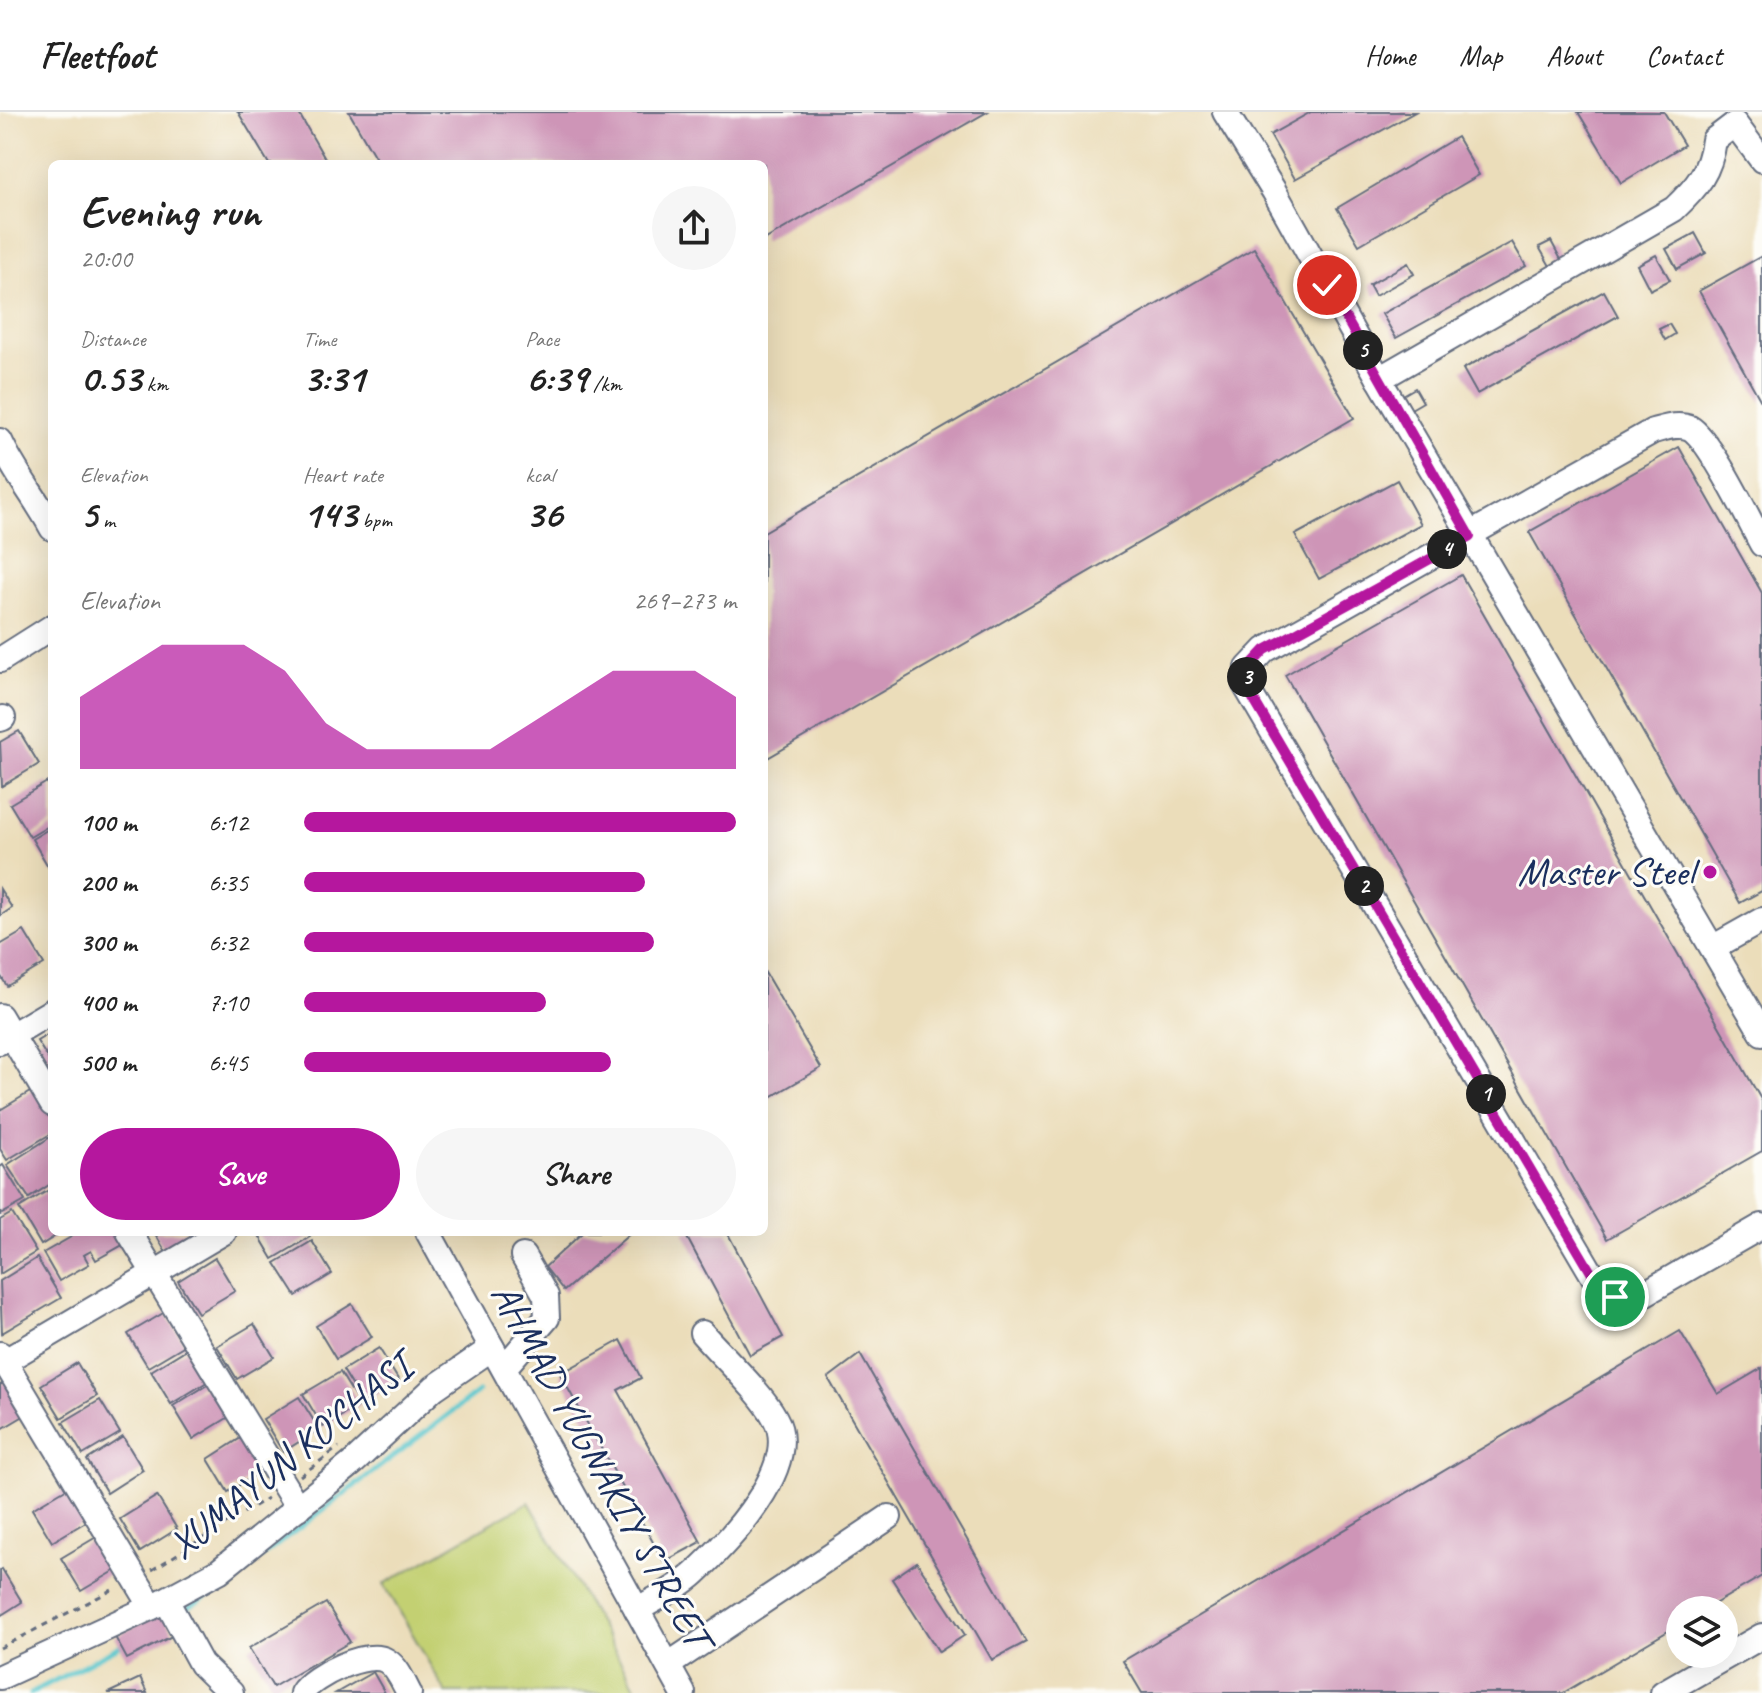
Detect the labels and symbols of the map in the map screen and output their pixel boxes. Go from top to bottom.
pin [1293,251,1361,319]
pin: 5 [1343,330,1383,370]
pin: 4 [1427,529,1467,569]
pin: 3 [1227,657,1267,697]
place label: Master Steel [1518,847,1700,897]
marker: Master Steel [1701,863,1719,881]
pin: 2 [1344,866,1384,906]
pin: 1 [1466,1074,1506,1114]
pin [1581,1263,1649,1331]
street label: AHMAD YUGNAKIY STREET [480,1274,727,1665]
street label: XUMAYUN KO'CHASI [158,1337,428,1570]

